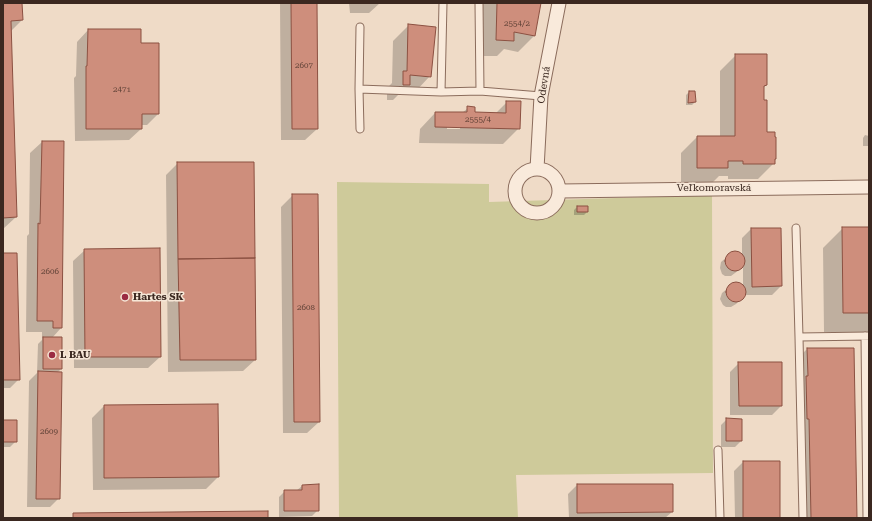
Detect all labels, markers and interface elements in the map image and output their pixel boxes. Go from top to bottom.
house number: 2554/2 [504,19,530,29]
house number: 2607 [295,61,313,71]
street label: Odevná [535,66,553,104]
house number: 2471 [113,85,131,95]
house number: 2555/4 [465,115,491,125]
street label: Veľkomoravská [677,182,751,194]
house number: 2606 [41,267,59,277]
place label: Hartes SK [133,291,183,303]
marker: Hartes SK [120,292,130,302]
house number: 2608 [297,303,315,313]
place label: L BAU [60,349,90,361]
marker: L BAU [47,350,57,360]
house number: 2609 [40,427,58,437]

